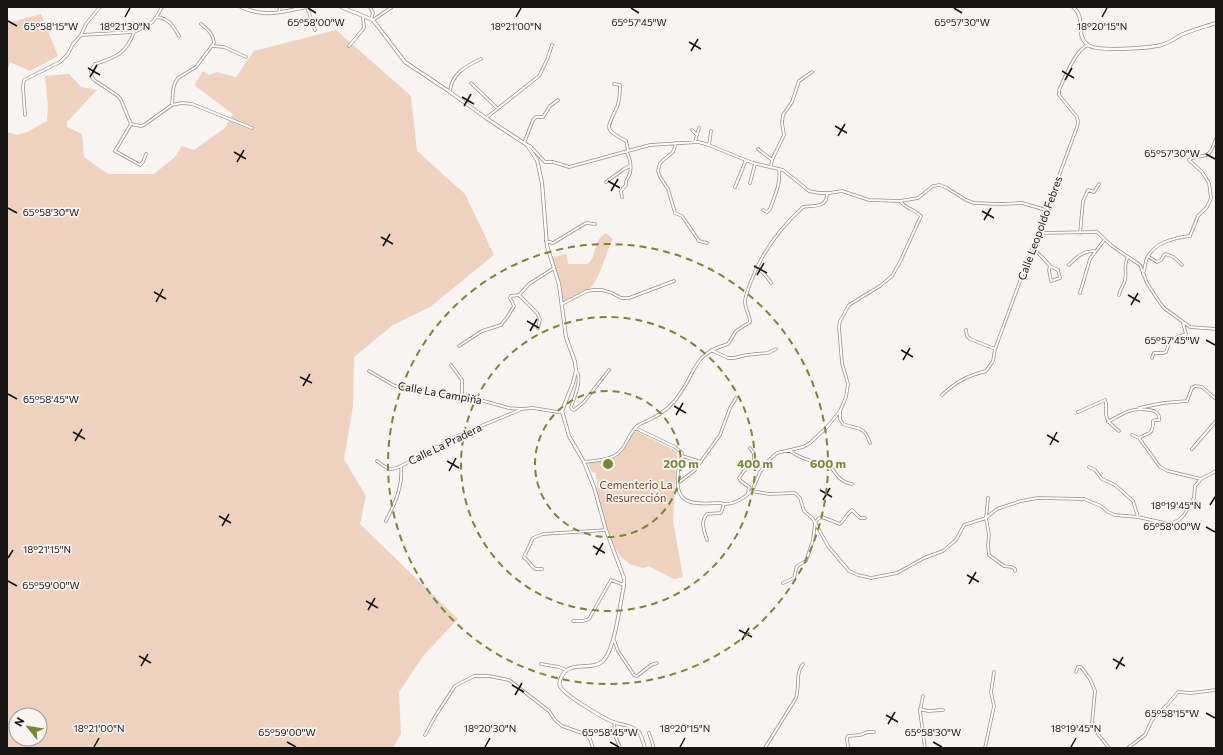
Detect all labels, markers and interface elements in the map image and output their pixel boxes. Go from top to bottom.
text: 65°58'00"W [287,16,345,28]
text: 65°57'45"W [611,16,667,28]
text: 65°57'30"W [934,16,990,28]
text: 65°58'15"W [24,20,78,32]
text: 18°21'30"N [100,20,150,32]
text: 18°21'00"N [490,20,542,32]
text: 18°20'15"N [1077,20,1127,32]
text: 65°57'30"W [1144,147,1200,159]
street label: Calle Leopoldo Febres [1015,174,1064,282]
text: 65°58'30"W [23,206,79,218]
text: 65°57'45"W [1144,334,1200,346]
street label: Calle La Campiña [397,379,483,406]
text: 65°58'45"W [23,393,79,405]
street label: Calle La Pradera [406,420,484,467]
text: 200 m [663,456,699,470]
text: 400 m [737,456,773,470]
text: 600 m [810,456,846,470]
centre of rings [601,457,615,471]
park label: Cementerio La Resurección [599,478,673,504]
text: 18°19'45"N [1151,499,1201,511]
text: 65°58'00"W [1143,520,1201,532]
text: 18°21'15"N [23,543,71,555]
text: 65°59'00"W [22,579,80,591]
north arrow [8,707,48,747]
text: 65°58'15"W [1145,707,1199,719]
text: N [11,715,27,729]
text: 18°21'00"N [73,722,125,734]
text: 18°20'30"N [464,722,516,734]
text: 18°20'15"N [660,722,710,734]
text: 18°19'45"N [1051,722,1101,734]
text: 65°59'00"W [258,726,316,738]
text: 65°58'45"W [582,726,638,738]
text: 65°58'30"W [905,726,961,738]

